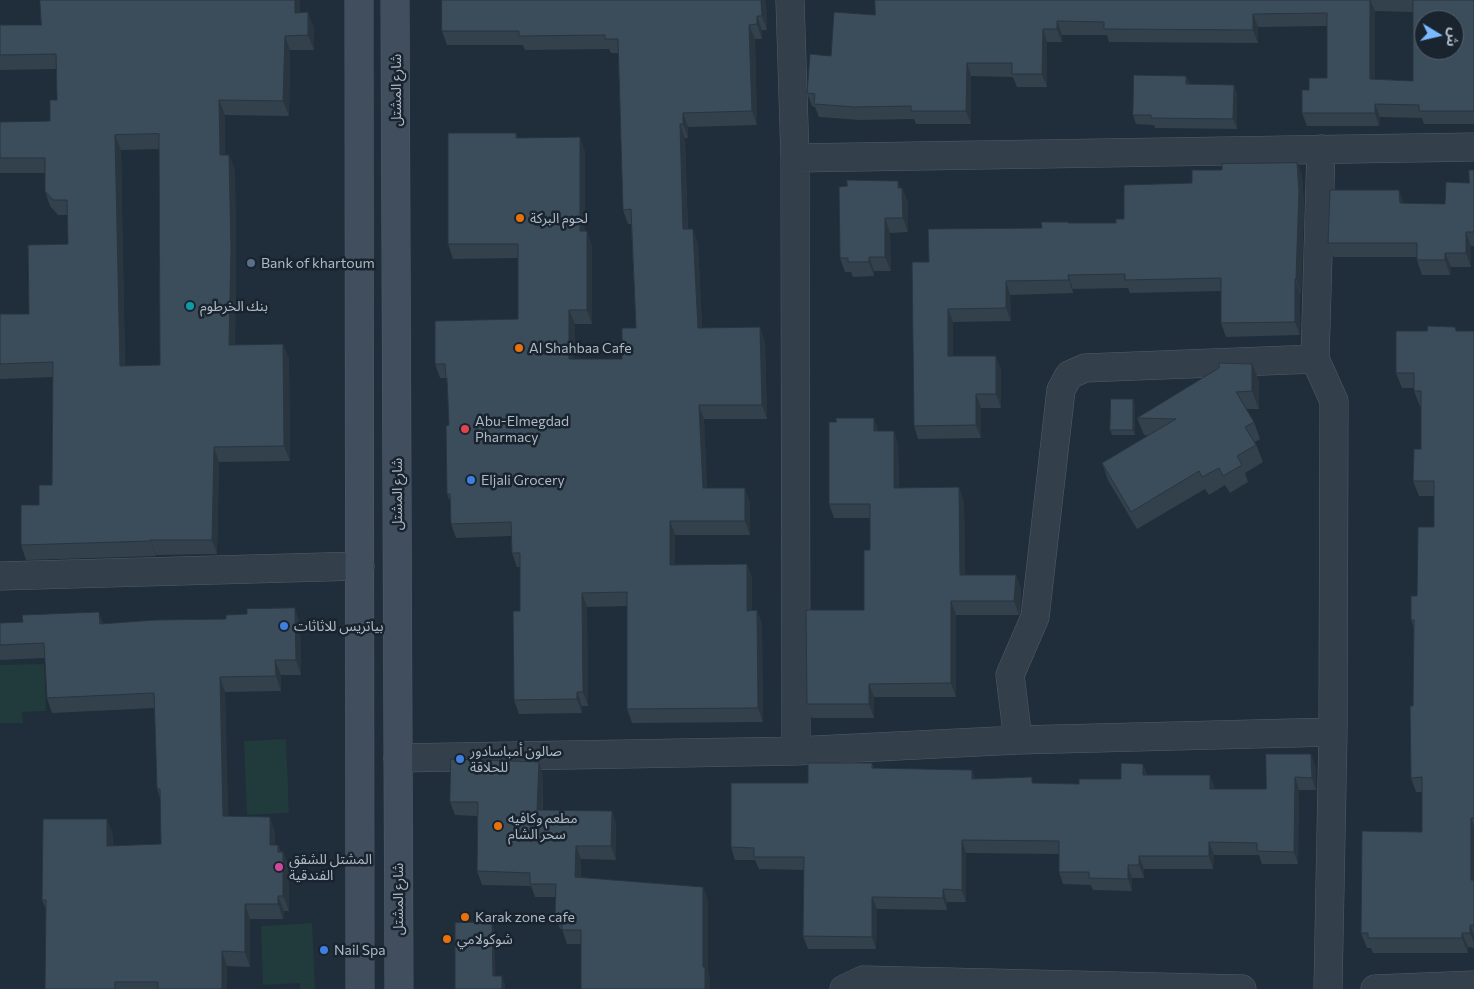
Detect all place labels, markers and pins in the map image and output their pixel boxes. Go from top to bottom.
place label: لحوم البركة [530,210,588,226]
marker: لحوم البركة [514,212,526,224]
place label: Bank of khartoum [261,255,375,271]
marker: Bank of khartoum [245,257,257,269]
place label: بنك الخرطوم [200,298,268,314]
marker: بنك الخرطوم [184,300,196,312]
place label: Al Shahbaa Cafe [529,340,632,356]
marker: Al Shahbaa Cafe [513,342,525,354]
place label: Abu-Elmegdad Pharmacy [475,413,569,446]
marker: Abu-Elmegdad Pharmacy [459,423,471,435]
place label: Eljali Grocery [481,472,565,488]
marker: Eljali Grocery [465,474,477,486]
place label: بياتريس للاثاثات [294,618,383,634]
marker: بياتريس للاثاثات [278,620,290,632]
place label: صالون أمباسادور للحلاقة [470,743,562,776]
marker: صالون أمباسادور للحلاقة [454,753,466,765]
place label: مطعم وكافيه سحر الشام [508,810,578,842]
marker: مطعم وكافيه سحر الشام [492,820,504,832]
place label: المشتل للشقق الفندقية [289,851,372,884]
marker: المشتل للشقق الفندقية [273,861,285,873]
place label: Karak zone cafe [475,909,575,925]
marker: Karak zone cafe [459,911,471,923]
place label: شوكولامي [457,931,513,947]
marker: شوكولامي [441,933,453,945]
place label: Nail Spa [334,942,386,958]
marker: Nail Spa [318,944,330,956]

